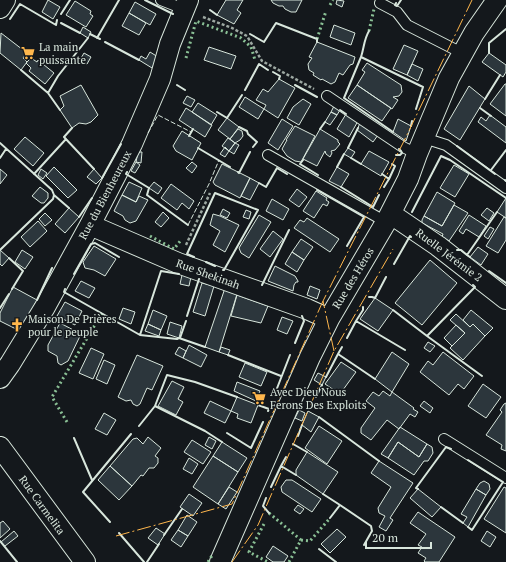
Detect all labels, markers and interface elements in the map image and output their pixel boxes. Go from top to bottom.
place label: La main puissante [39,40,87,67]
supermarket icon: La main puissante [20,45,36,61]
street label: Rue du Bienheureux [76,148,135,242]
street label: Ruelle Jérémie 2 [413,225,485,285]
street label: Rue des Héros [329,245,377,311]
street label: Rue Shekinah [174,256,242,292]
place label: Maison De Prières pour le peuple [28,312,117,339]
church icon: Maison De Prières pour le peuple [9,317,25,333]
place label: Avec Dieu Nous Ferons Des Exploits [270,385,367,412]
supermarket icon: Avec Dieu Nous Ferons Des Exploits [251,390,267,406]
street label: Rue Carmelita [16,473,68,538]
scale bar [366,524,431,550]
text: 20 m [372,530,399,545]

